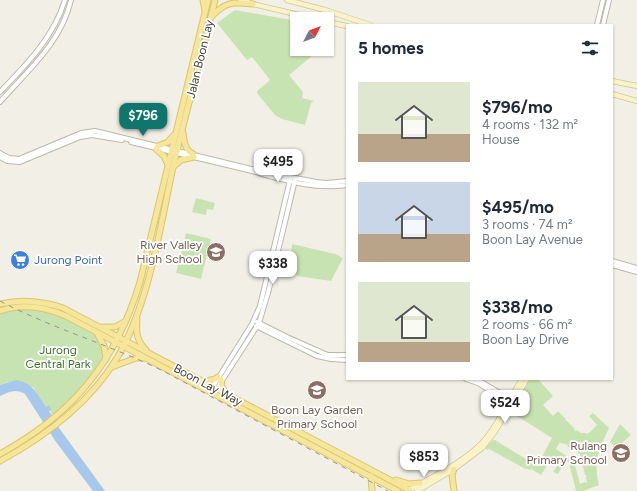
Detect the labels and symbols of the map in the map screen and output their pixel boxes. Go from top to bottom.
north arrow [290,12,334,56]
street label: Jalan Boon Lay [184,18,217,100]
pin: $796 [119,103,167,137]
pin: $495 [254,149,302,183]
place label: River Valley High School [136,238,203,266]
school or university icon: River Valley High School [205,241,227,263]
supermarket icon: Jurong Point [9,249,31,271]
pin: $338 [249,251,297,285]
place label: Jurong Point [34,253,103,267]
park label: Jurong Central Park [25,343,91,371]
street label: Boon Lay Way [171,361,245,409]
school or university icon: Boon Lay Garden Primary School [306,379,328,401]
pin: $524 [481,390,529,424]
place label: Boon Lay Garden Primary School [271,403,363,431]
place label: Rulang Primary School [526,439,607,467]
school or university icon: Rulang Primary School [610,442,632,464]
pin: $853 [400,444,448,478]

